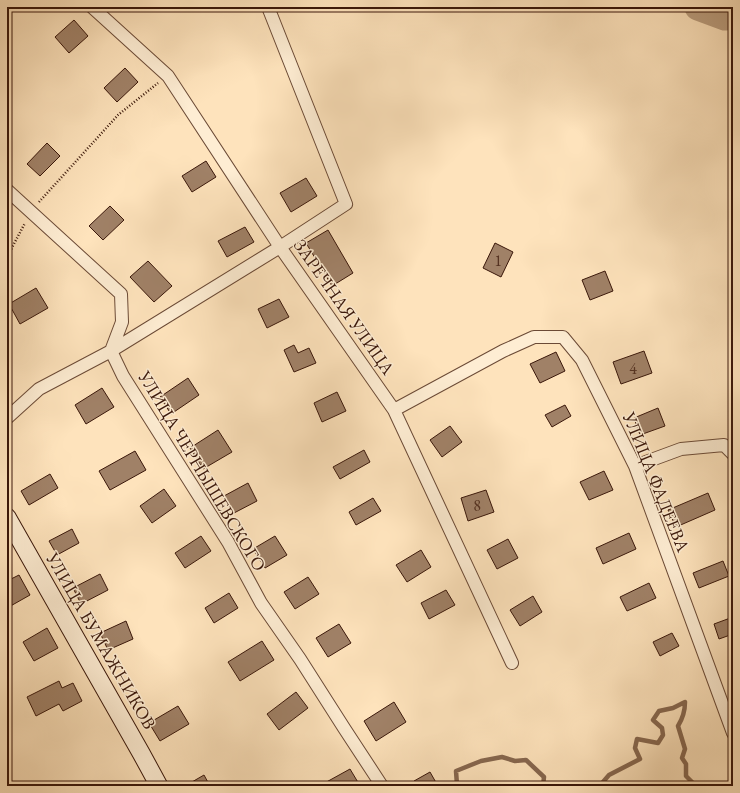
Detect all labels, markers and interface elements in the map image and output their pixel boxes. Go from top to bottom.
street label: ЗАРЕЧНАЯ УЛИЦА [289,234,400,380]
house number: 1 [494,250,502,271]
house number: 4 [629,358,637,379]
street label: УЛИЦА ЧЕРНЫШЕВСКОГО [133,366,271,575]
street label: УЛИЦА ФАДЕЕВА [618,408,695,556]
house number: 8 [473,495,481,516]
street label: УЛИЦА БУМАЖНИКОВ [41,547,161,733]

